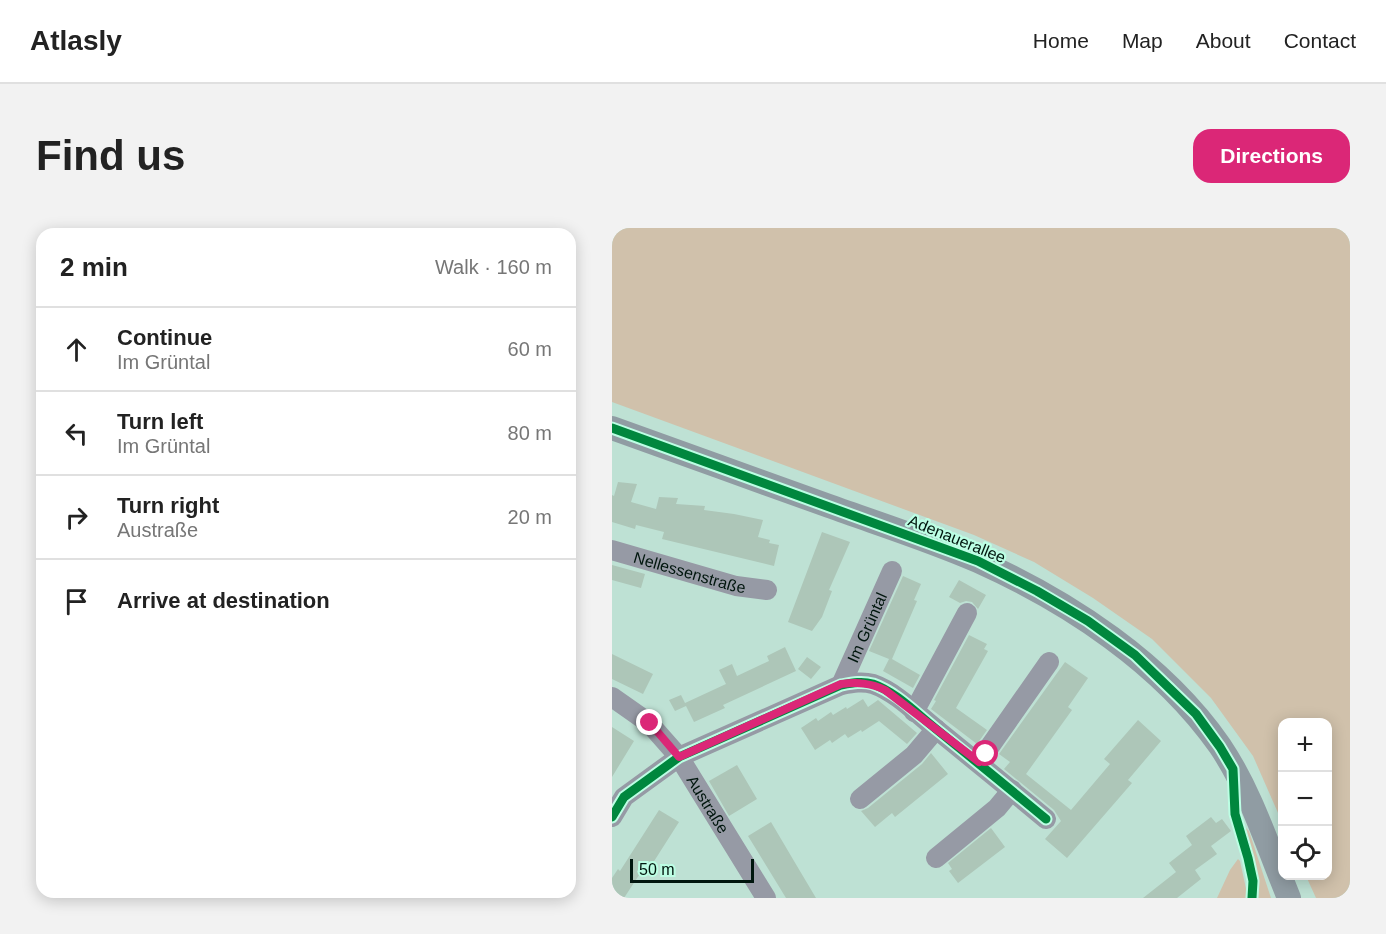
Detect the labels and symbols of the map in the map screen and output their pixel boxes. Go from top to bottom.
street label: Adenauerallee [906,512,1008,566]
street label: Nellessenstraße [632,548,747,596]
street label: Im Grüntal [844,590,890,665]
route end [636,709,662,735]
route start [972,740,998,766]
street label: Austraße [684,772,732,836]
scale bar [630,856,754,884]

